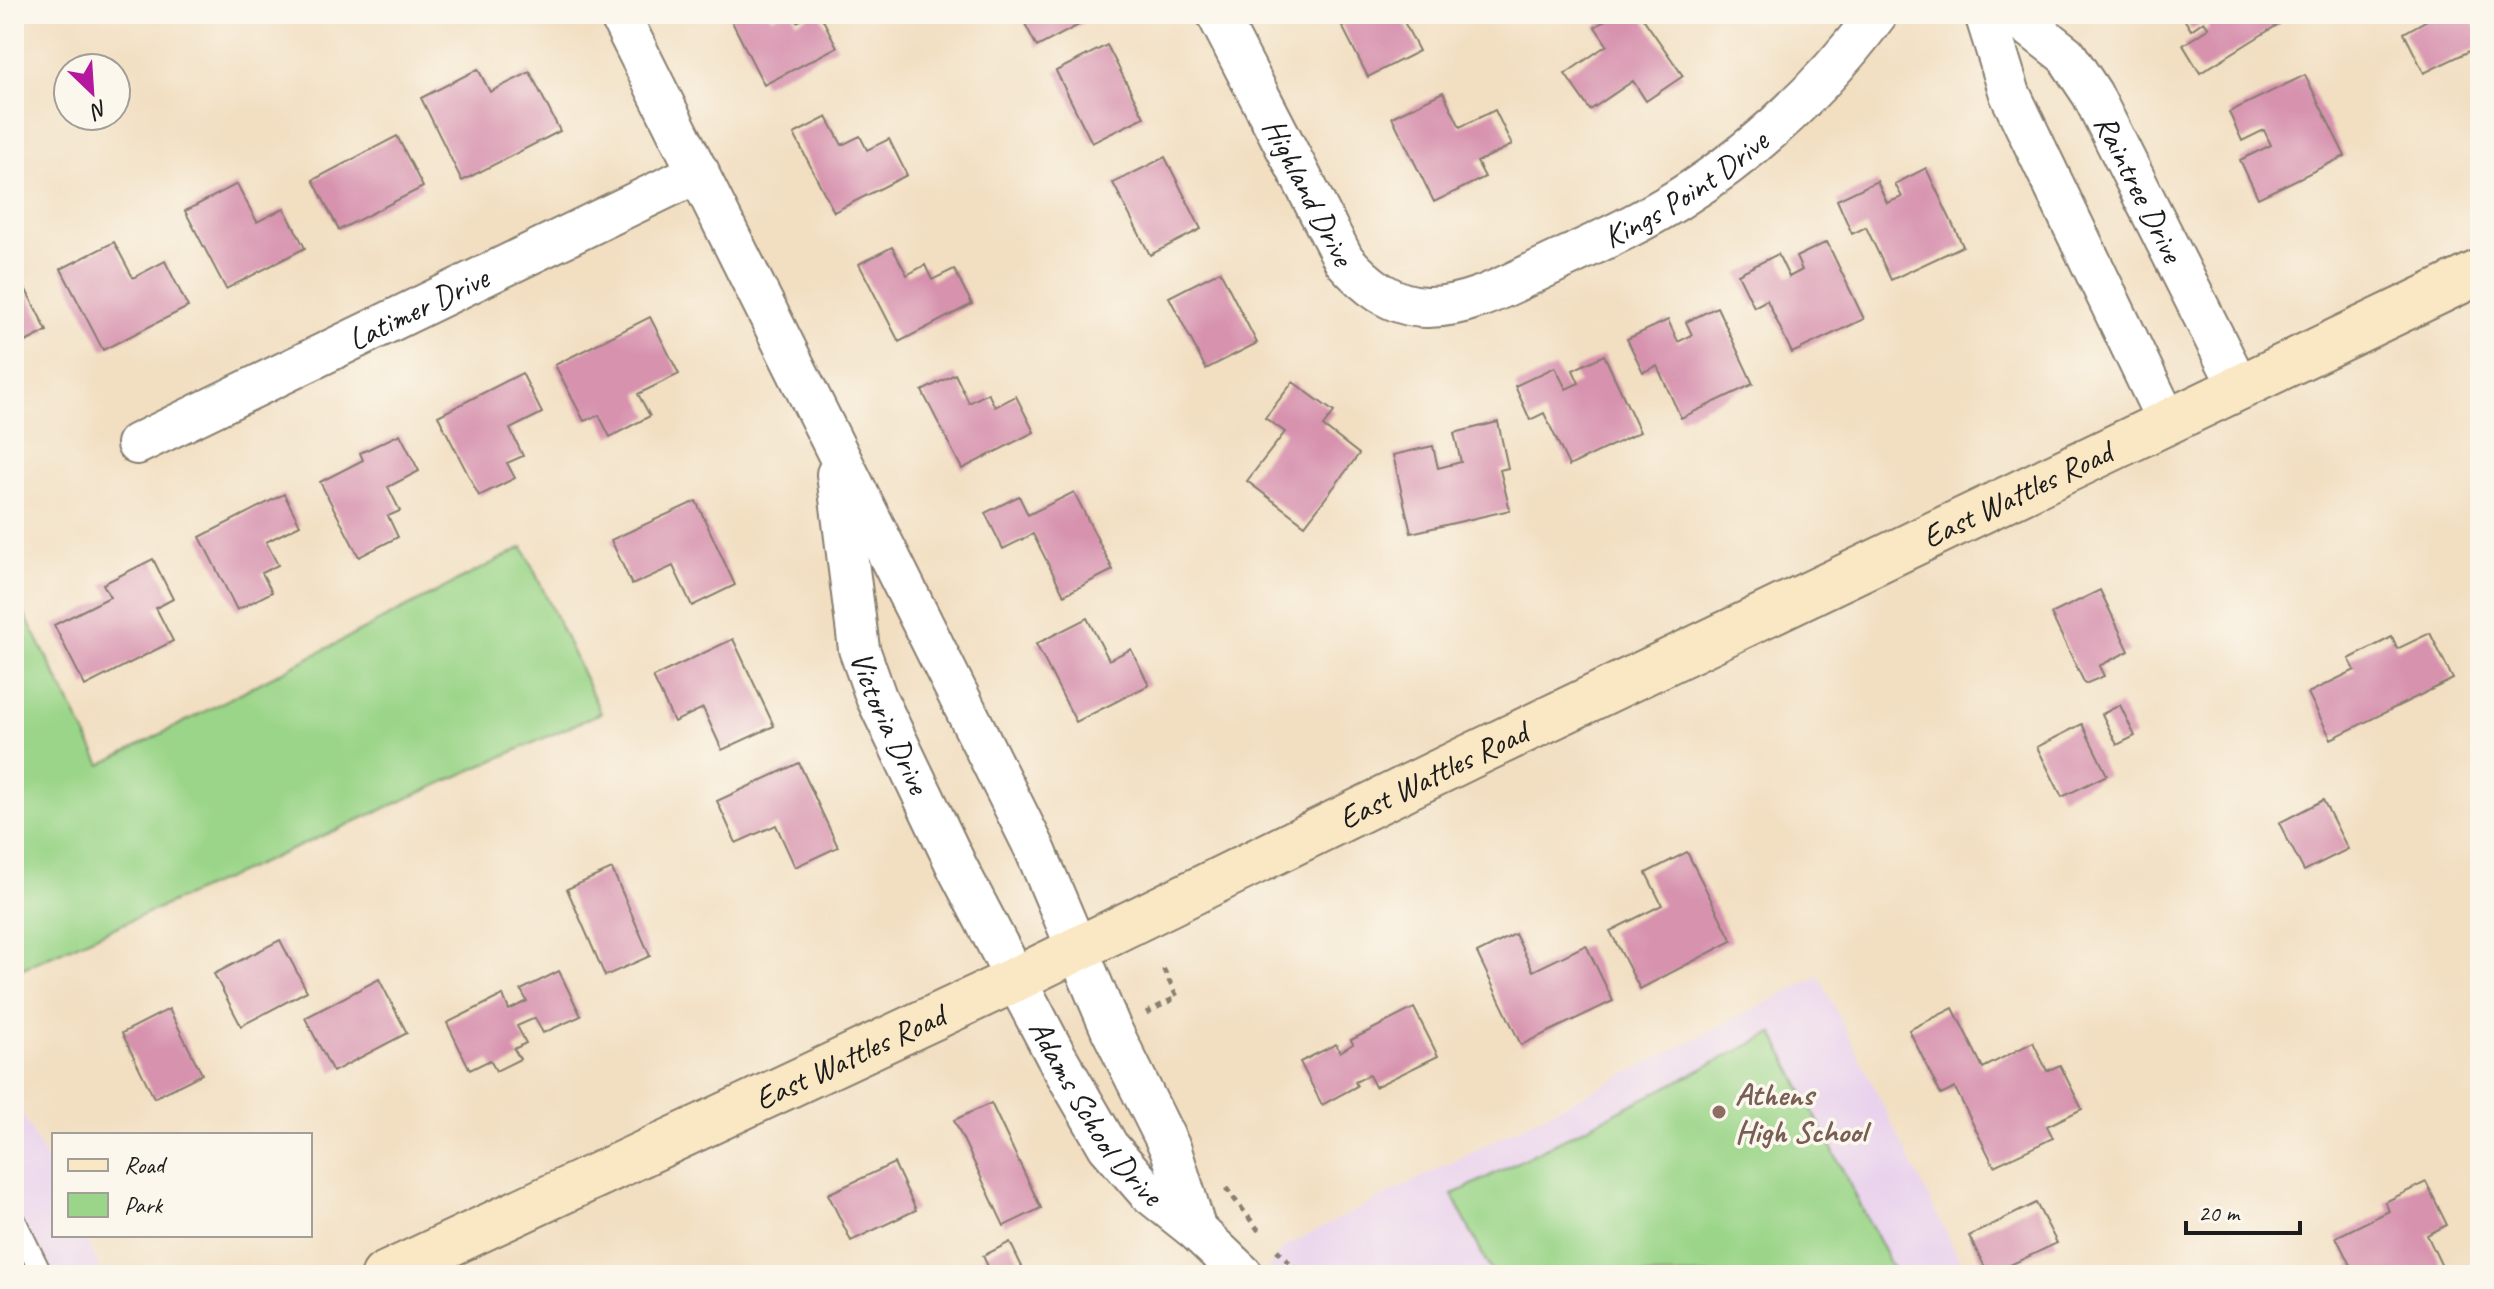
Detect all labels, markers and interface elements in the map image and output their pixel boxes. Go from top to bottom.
north arrow [52,52,132,132]
text: N [85,94,112,126]
street label: Raintree Drive [2085,108,2194,271]
street label: Highland Drive [1254,111,1365,275]
street label: Kings Point Drive [1596,119,1778,257]
street label: Latimer Drive [341,256,497,359]
street label: East Wattles Road [1915,429,2122,557]
street label: Victoria Drive [841,646,941,802]
street label: East Wattles Road [1332,710,1538,838]
street label: East Wattles Road [748,993,955,1119]
street label: Adams School Drive [1020,1012,1172,1217]
place label: Athens High School [1735,1074,1873,1152]
marker: Athens High School [1710,1103,1728,1121]
legend [52,1133,312,1237]
text: Road [124,1150,168,1180]
scale bar [2186,1185,2300,1235]
text: Park [124,1190,164,1220]
text: 20 m [2198,1198,2241,1228]

